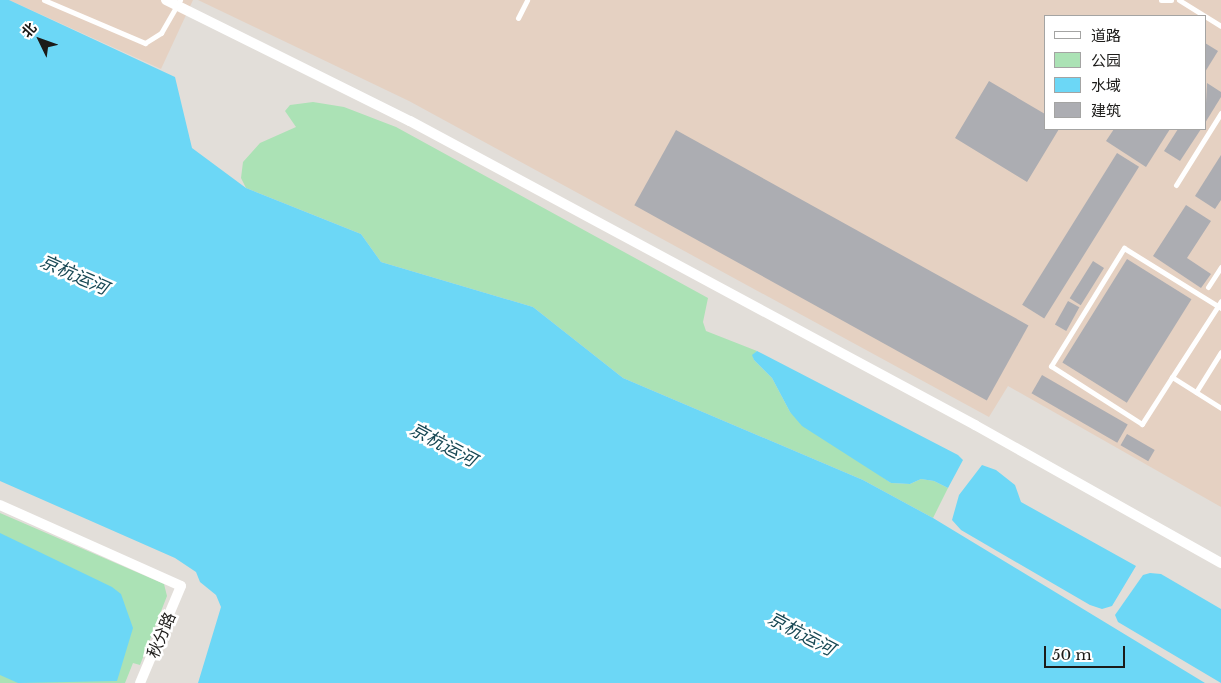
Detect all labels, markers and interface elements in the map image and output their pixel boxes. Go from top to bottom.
north arrow [15,15,65,65]
legend [1044,15,1206,130]
text: 北 [17,19,40,41]
text: 道路 [1091,26,1121,45]
text: 公园 [1091,51,1121,70]
text: 水域 [1091,76,1121,95]
text: 建筑 [1091,101,1121,120]
water label: 京杭运河 [37,250,111,300]
water label: 京杭运河 [406,419,480,471]
water label: 京杭运河 [764,608,838,660]
street label: 秋分路 [143,609,179,661]
scale bar [1046,636,1127,668]
text: 50 m [1052,645,1092,664]

